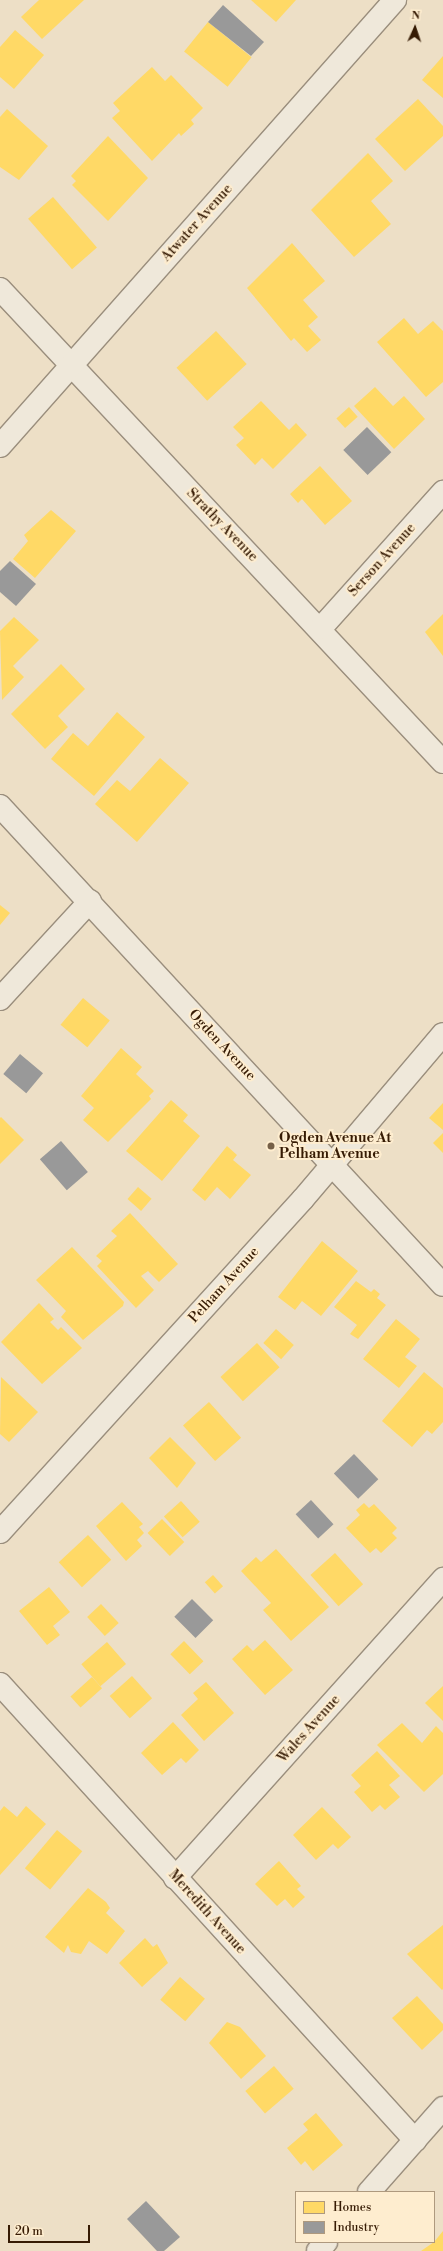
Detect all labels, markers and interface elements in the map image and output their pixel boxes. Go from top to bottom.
north arrow [395,8,435,48]
text: N [411,9,420,23]
street label: Atwater Avenue [158,181,236,265]
street label: Strathy Avenue [183,485,261,565]
street label: Serson Avenue [345,520,419,600]
street label: Ogden Avenue [185,1006,259,1084]
place label: Ogden Avenue At Pelham Avenue [279,1130,391,1162]
marker: Ogden Avenue At Pelham Avenue [266,1141,276,1151]
street label: Pelham Avenue [185,1243,263,1327]
street label: Wales Avenue [274,1692,344,1766]
street label: Meredith Avenue [165,1866,249,1958]
legend [295,2191,435,2243]
text: Homes [333,2200,371,2215]
scale bar [10,2217,92,2243]
text: Industry [333,2220,379,2235]
text: 20 m [15,2224,43,2239]

